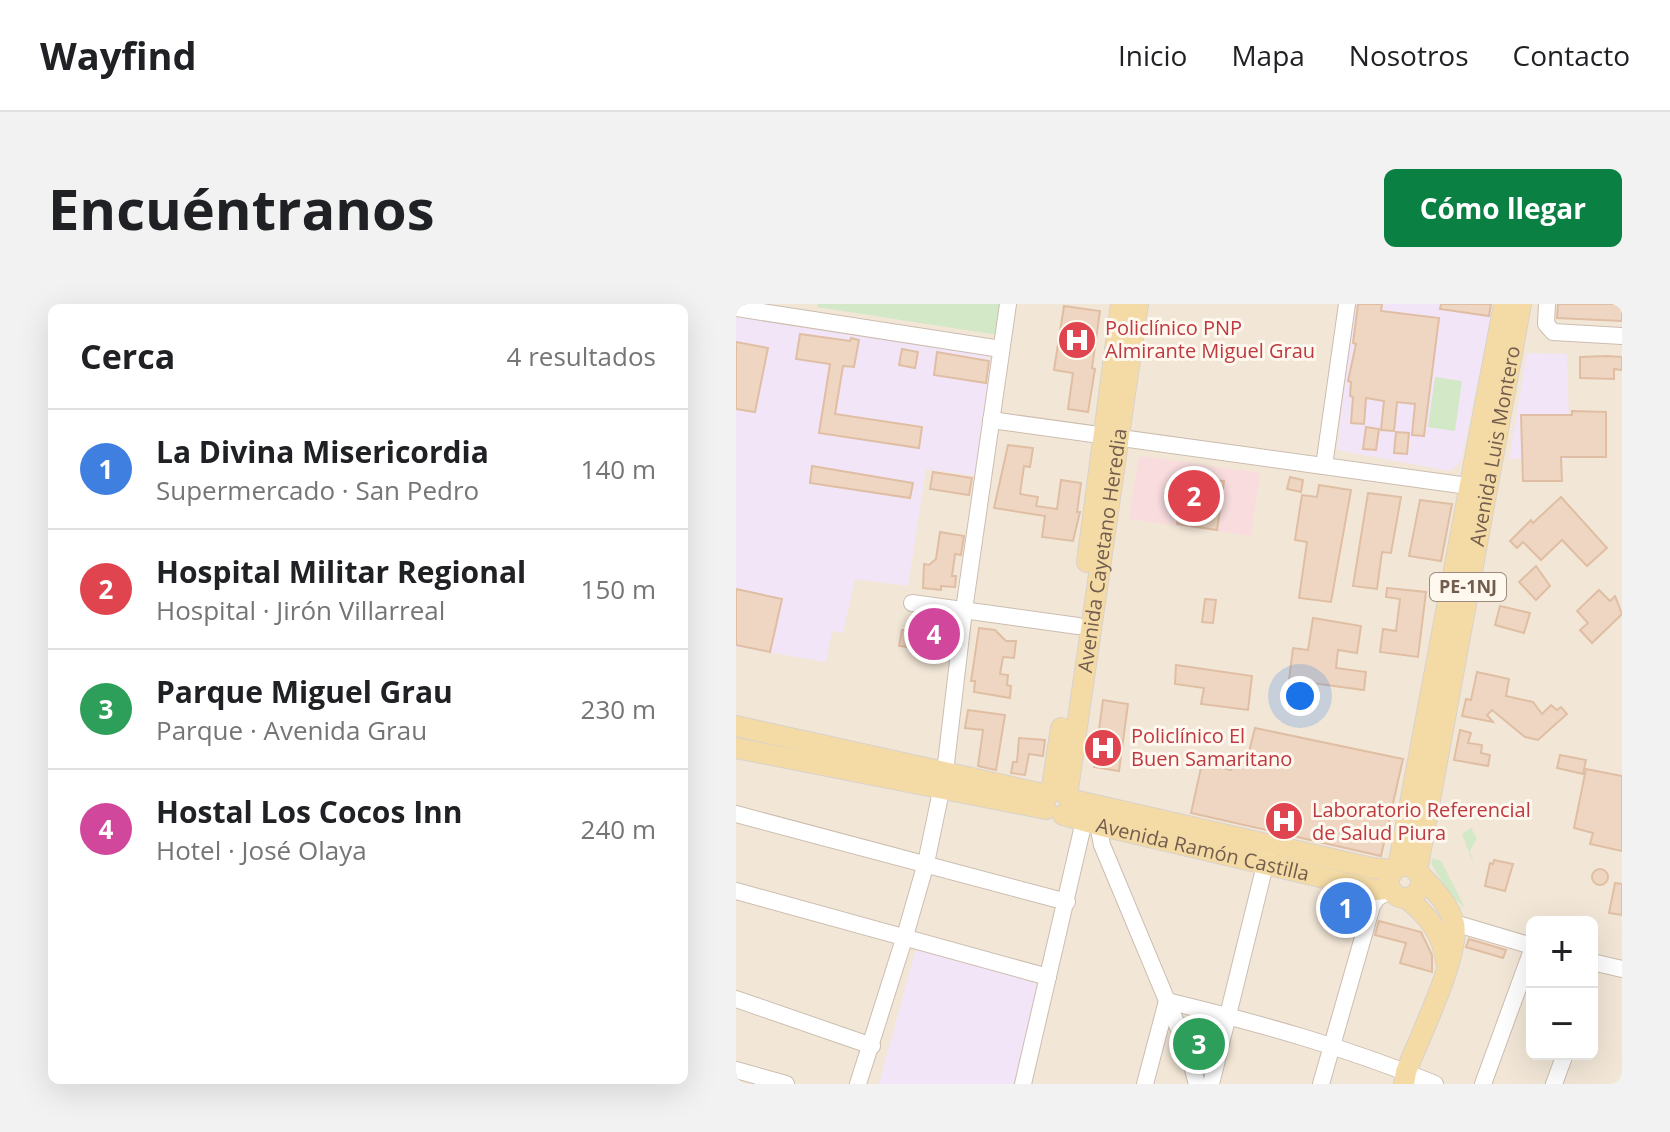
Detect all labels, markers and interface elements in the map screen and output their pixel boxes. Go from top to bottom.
text: Wayfind [40,29,197,81]
text: Inicio [1118,36,1187,74]
text: Mapa [1231,36,1305,74]
text: Nosotros [1349,36,1469,74]
text: Contacto [1513,36,1630,74]
button: Cómo llegar [1384,169,1622,247]
text: Encuéntranos [48,170,435,246]
place label: Policlínico PNP Almirante Miguel Grau [1105,314,1315,364]
hospital icon: Policlínico PNP Almirante Miguel Grau [1056,319,1098,361]
text: Cerca [80,333,175,379]
text: 4 resultados [507,338,656,374]
street label: Avenida Luis Montero [1463,344,1526,548]
street label: Avenida Cayetano Heredia [1071,427,1133,674]
text: La Divina Misericordia [156,431,489,472]
text: 1 [99,451,113,487]
text: 140 m [581,451,656,487]
pin: 2 [1168,466,1220,526]
text: Supermercado · San Pedro [156,472,479,508]
text: Hospital Militar Regional [156,551,526,592]
text: 2 [99,571,113,607]
text: 150 m [581,571,656,607]
road number: PE-1NJ [1430,573,1506,601]
text: Hospital · Jirón Villarreal [156,592,445,628]
pin: 4 [908,604,960,664]
text: Parque Miguel Grau [156,671,453,712]
your location [1280,676,1320,716]
text: 3 [99,691,113,727]
text: 230 m [581,691,656,727]
text: Parque · Avenida Grau [156,712,427,748]
place label: Policlínico El Buen Samaritano [1131,722,1292,772]
hospital icon: Policlínico El Buen Samaritano [1082,727,1124,769]
text: Hostal Los Cocos Inn [156,791,463,832]
place label: Laboratorio Referencial de Salud Piura [1312,796,1531,846]
hospital icon: Laboratorio Referencial de Salud Piura [1263,800,1305,842]
text: 4 [99,811,113,847]
text: 240 m [581,811,656,847]
street label: Avenida Ramón Castilla [1094,811,1312,887]
text: Hotel · José Olaya [156,832,367,868]
pin: 1 [1320,878,1372,938]
map controls [1526,916,1598,1060]
button: + [1526,916,1598,988]
button: − [1526,988,1598,1060]
pin: 3 [1173,1014,1225,1074]

